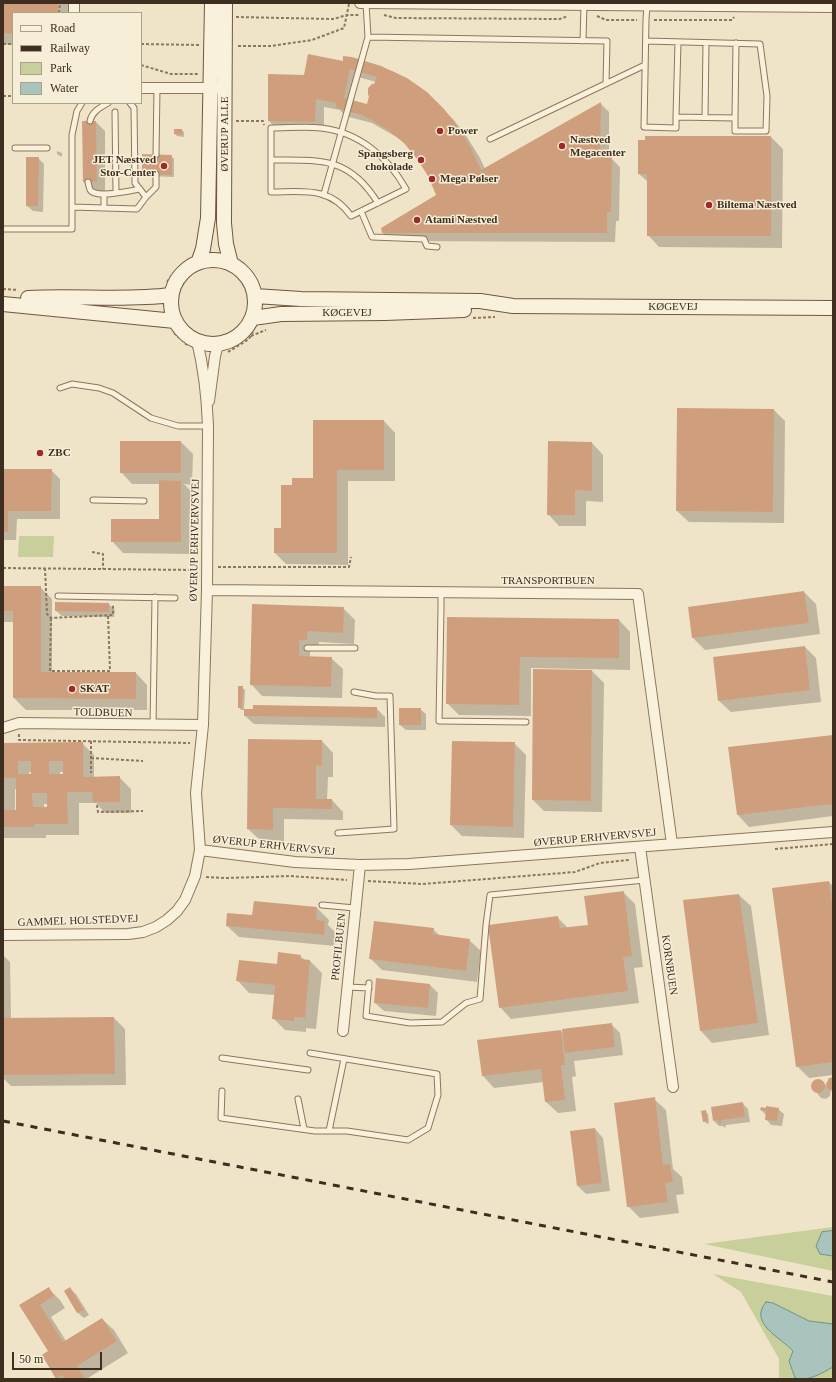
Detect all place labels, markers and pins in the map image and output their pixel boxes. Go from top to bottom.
place label: Power [448,124,478,138]
marker: Power [435,126,445,136]
place label: Næstved Megacenter [570,133,626,159]
marker: Næstved Megacenter [557,141,567,151]
place label: Spangsberg chokolade [358,147,413,173]
place label: JET Næstved Stor-Center [93,153,156,179]
marker: Spangsberg chokolade [416,155,426,165]
marker: JET Næstved Stor-Center [159,161,169,171]
place label: Mega Pølser [440,172,498,186]
marker: Mega Pølser [427,174,437,184]
place label: Biltema Næstved [717,198,797,212]
marker: Biltema Næstved [704,200,714,210]
place label: Atami Næstved [425,213,497,227]
marker: Atami Næstved [412,215,422,225]
place label: ZBC [48,446,71,460]
marker: ZBC [35,448,45,458]
place label: SKAT [80,682,109,696]
marker: SKAT [67,684,77,694]

